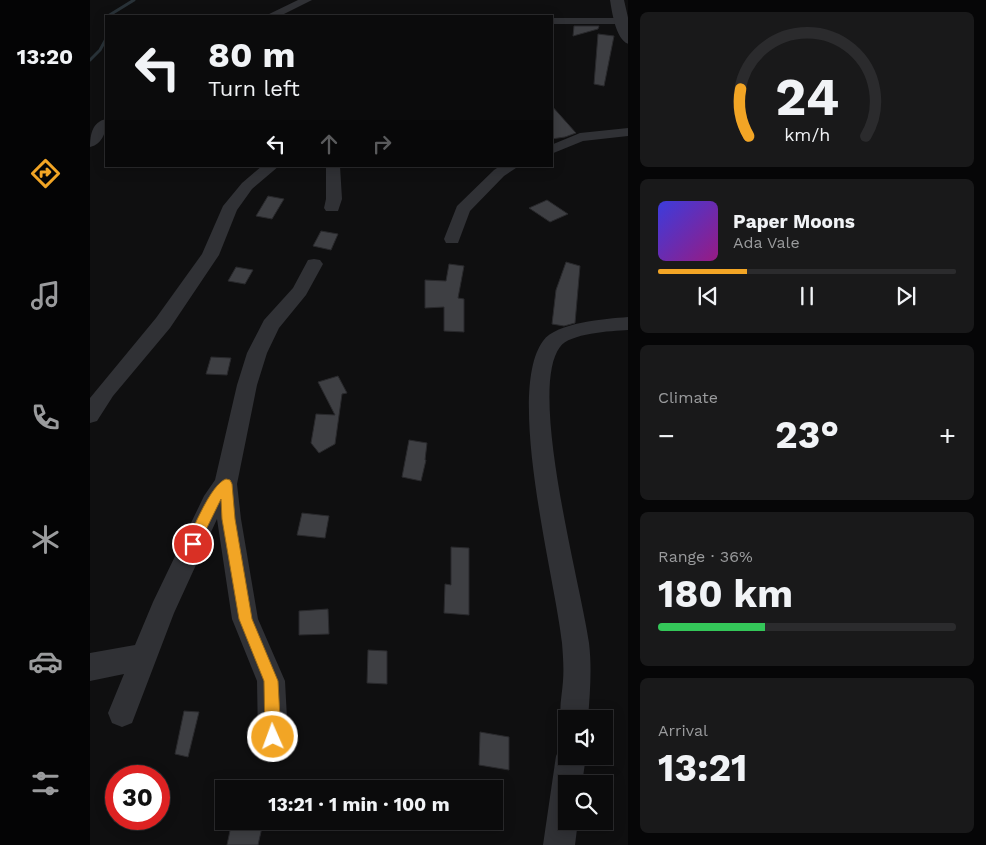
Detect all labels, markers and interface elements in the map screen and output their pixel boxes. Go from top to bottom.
text: 80 m [208,34,295,76]
icon: left [125,35,190,100]
text: 13:20 [17,44,73,69]
text: 24 [775,67,839,128]
text: Turn left [208,76,300,101]
text: km/h [784,124,830,145]
icon: left [262,130,290,158]
icon: ahead [315,130,343,158]
icon: right [368,130,396,158]
icon: directions [28,156,63,191]
text: Paper Moons [733,210,855,233]
text: Ada Vale [733,233,800,252]
icon: music [28,278,63,313]
icon: previous [694,282,722,310]
icon: pause [793,282,821,310]
icon: next [892,282,920,310]
text: Climate [658,388,718,407]
icon: phone [28,400,63,435]
text: 23° [775,413,839,457]
text: − [658,419,675,452]
text: + [939,419,956,452]
icon: climate [28,522,63,557]
pin [172,523,214,565]
icon: arrive [179,530,207,558]
text: Range · 36% [658,547,753,566]
text: 180 km [658,572,793,616]
icon: car [28,644,63,679]
position arrow [246,710,298,762]
map controls [558,710,613,830]
button: sound [558,710,613,765]
text: Arrival [658,721,708,740]
text: 13:21 [658,746,747,790]
speed limit sign: 30 [105,765,170,830]
icon: filters [28,766,63,801]
button: search [558,775,613,830]
text: 13:21 · 1 min · 100 m [268,793,450,816]

